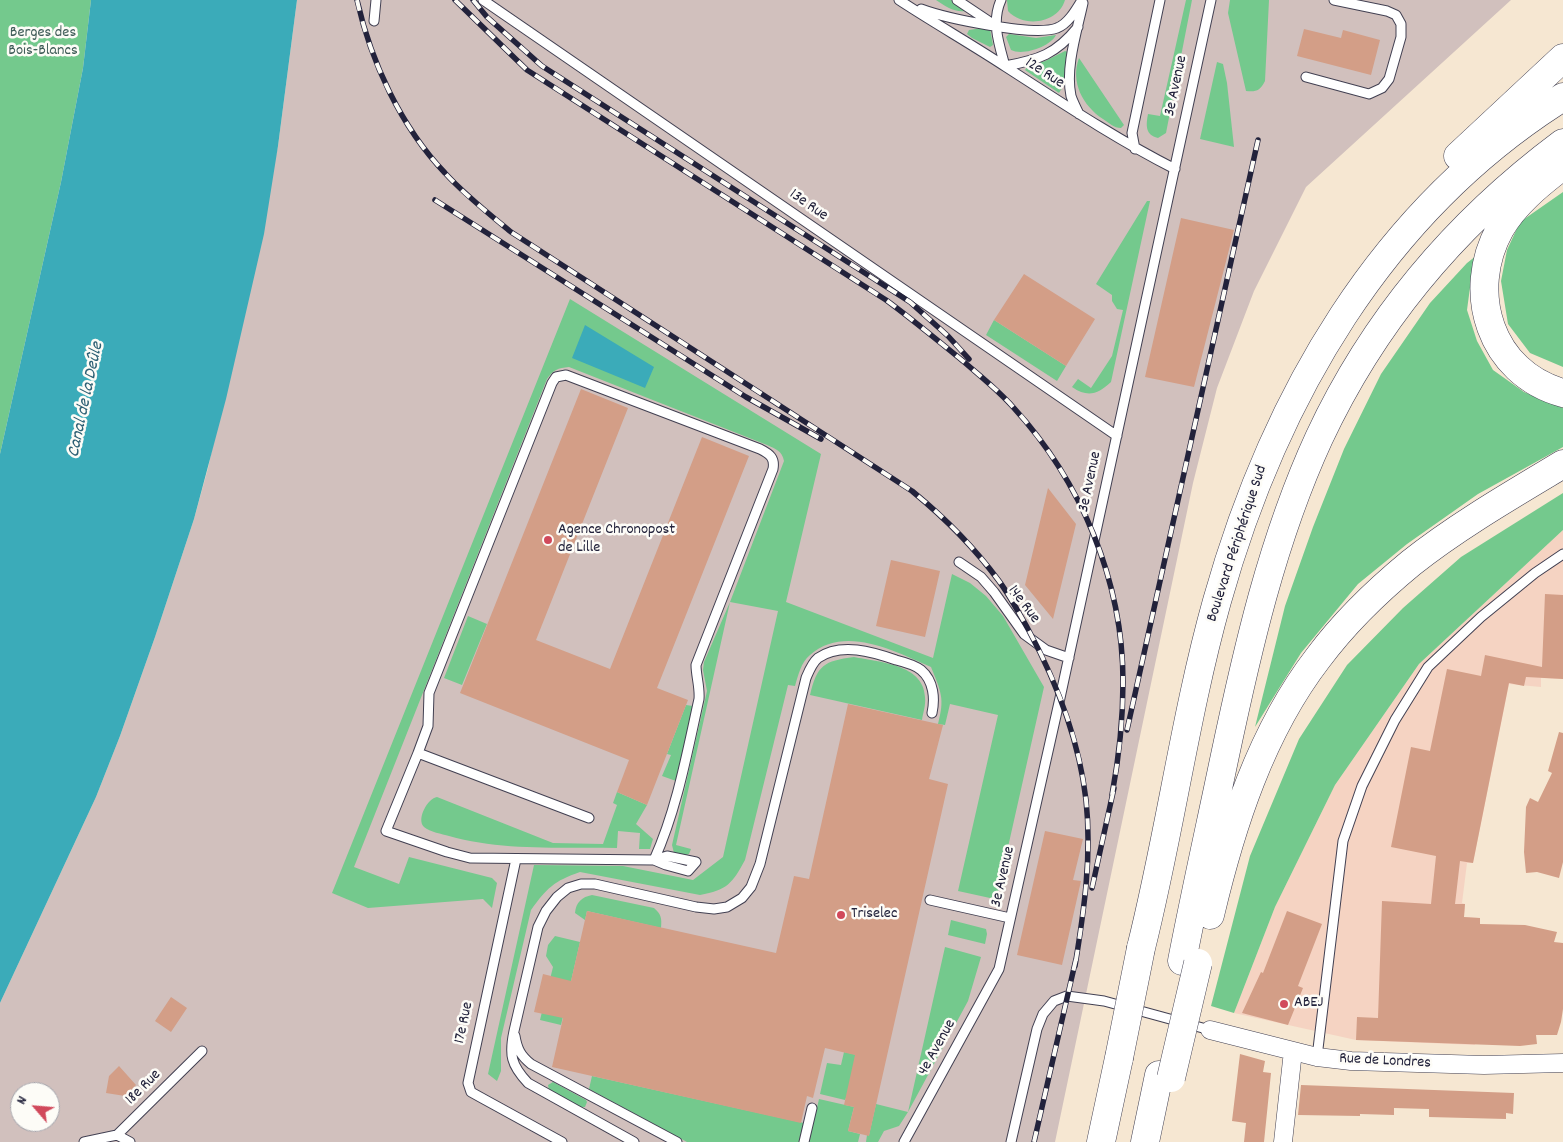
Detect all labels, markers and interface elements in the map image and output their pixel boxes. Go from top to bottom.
park label: Berges des Bois-Blancs [8,24,78,62]
street label: 12e Rue [1021,54,1067,94]
street label: 3e Avenue [1161,54,1193,118]
street label: 13e Rue [785,186,831,226]
water label: Canal de la Deûle [64,341,110,459]
street label: 3e Avenue [1075,450,1107,514]
street label: Boulevard Périphérique Sud [1204,463,1272,625]
place label: Agence Chronopost de Lille [558,521,675,559]
marker: Agence Chronopost de Lille [542,534,554,546]
street label: 14e Rue [1003,582,1043,628]
street label: 3e Avenue [988,845,1020,909]
place label: Triselec [851,905,897,925]
marker: Triselec [835,909,847,921]
place label: ABEJ [1294,994,1323,1014]
marker: ABEJ [1278,998,1290,1010]
street label: 17e Rue [451,1000,479,1046]
street label: 4e Avenue [915,1017,961,1079]
street label: Rue de Londres [1339,1050,1431,1074]
street label: 18e Rue [122,1066,166,1110]
north arrow [10,1082,60,1132]
text: N [12,1093,33,1108]

